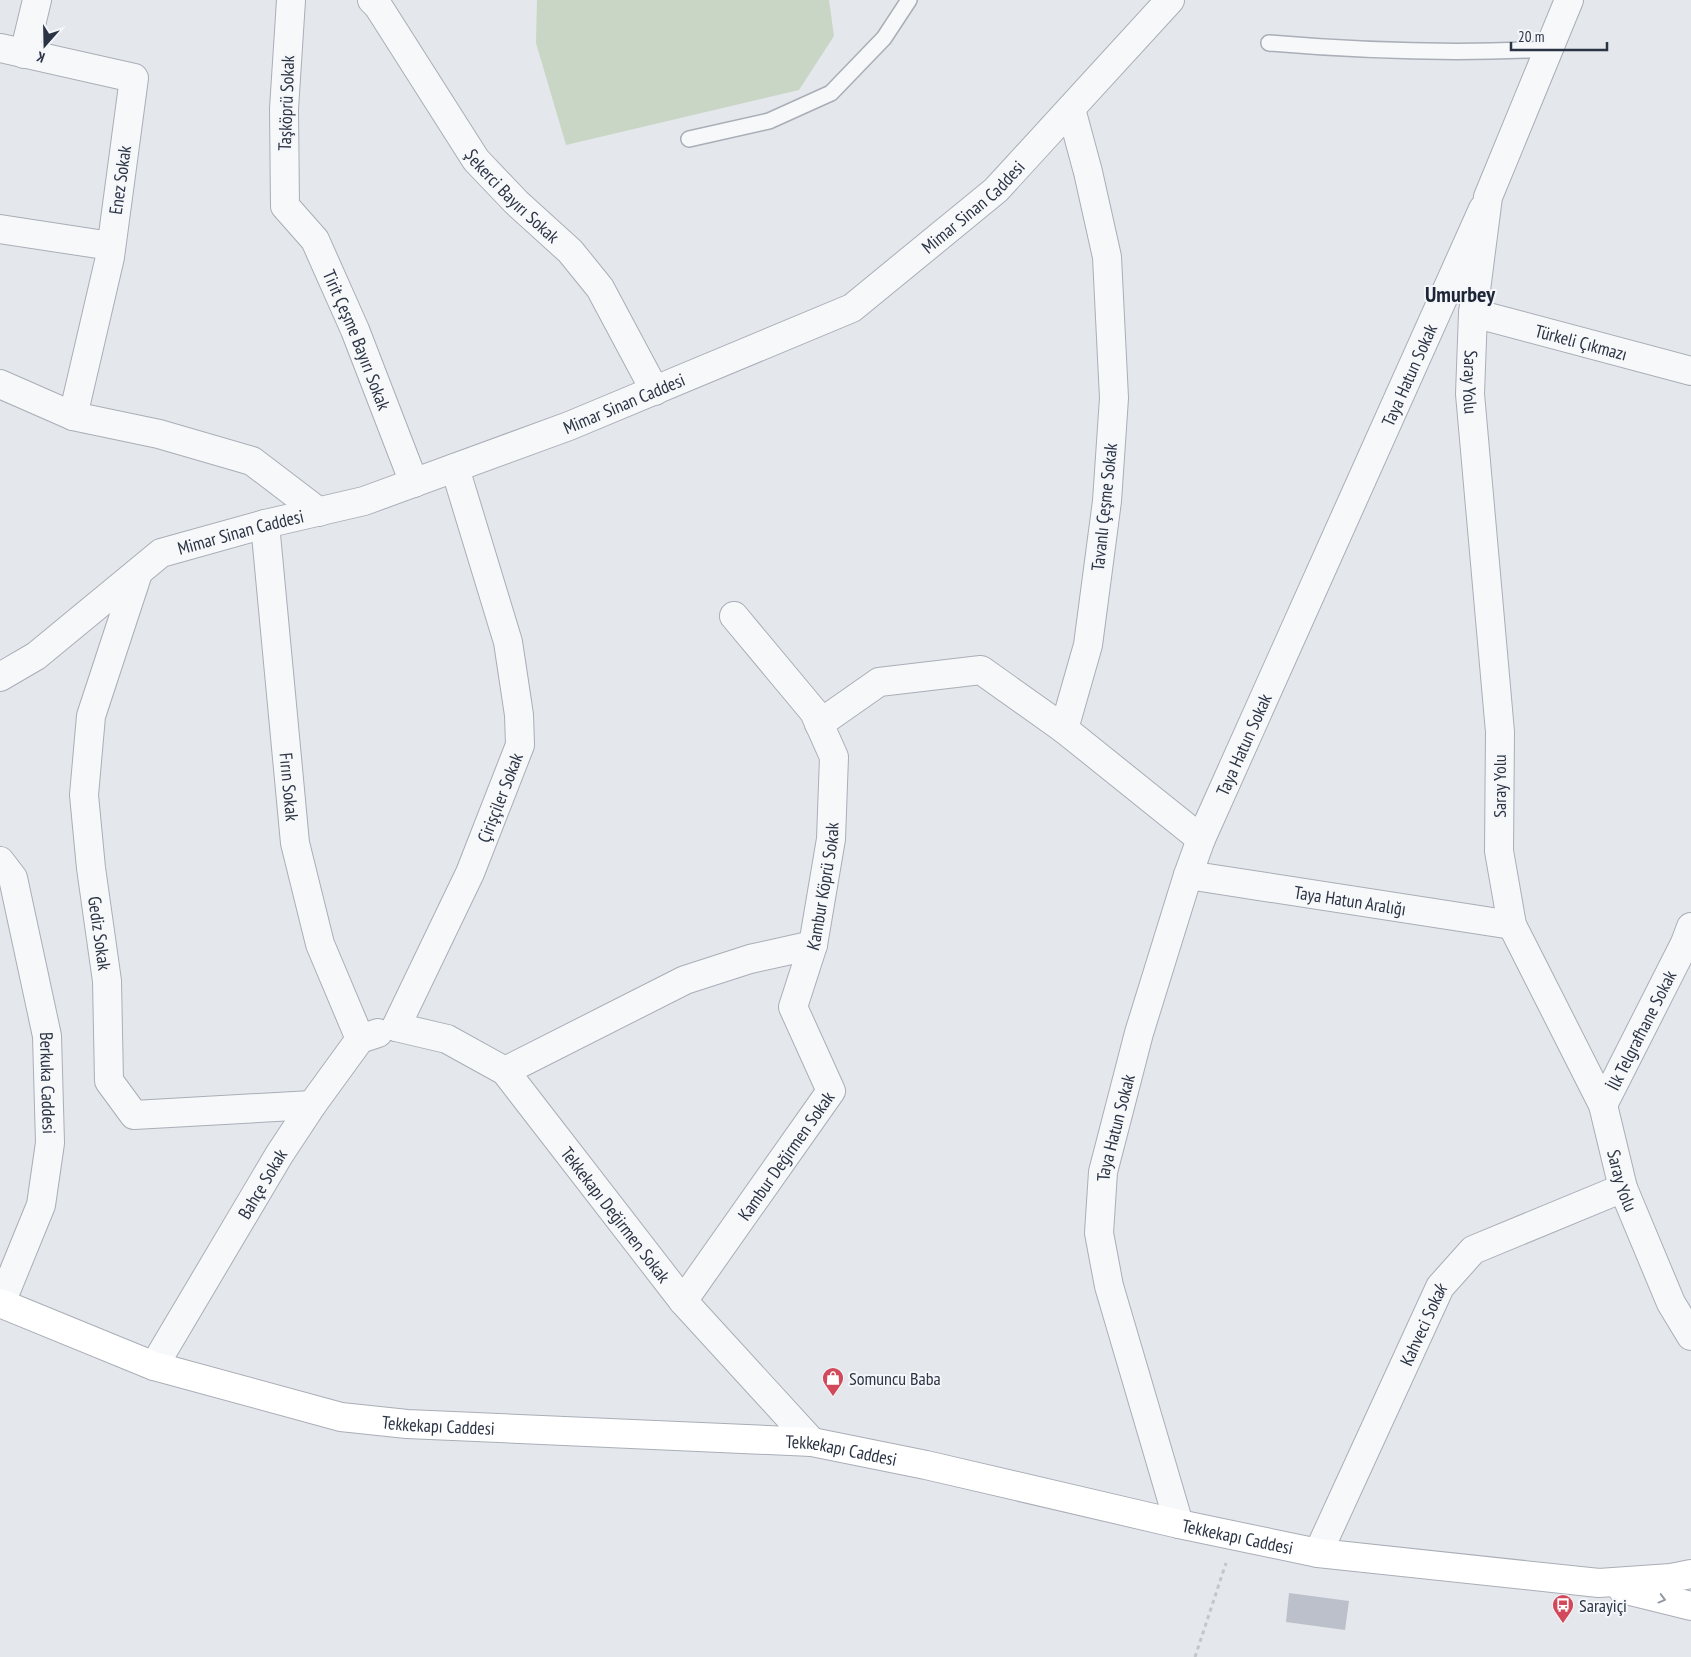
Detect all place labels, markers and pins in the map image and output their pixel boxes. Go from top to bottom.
shop icon: Somuncu Baba [821,1366,845,1397]
place label: Somuncu Baba [849,1367,941,1390]
bus stop icon: Sarayiçi [1551,1593,1575,1624]
place label: Sarayiçi [1579,1594,1627,1617]

